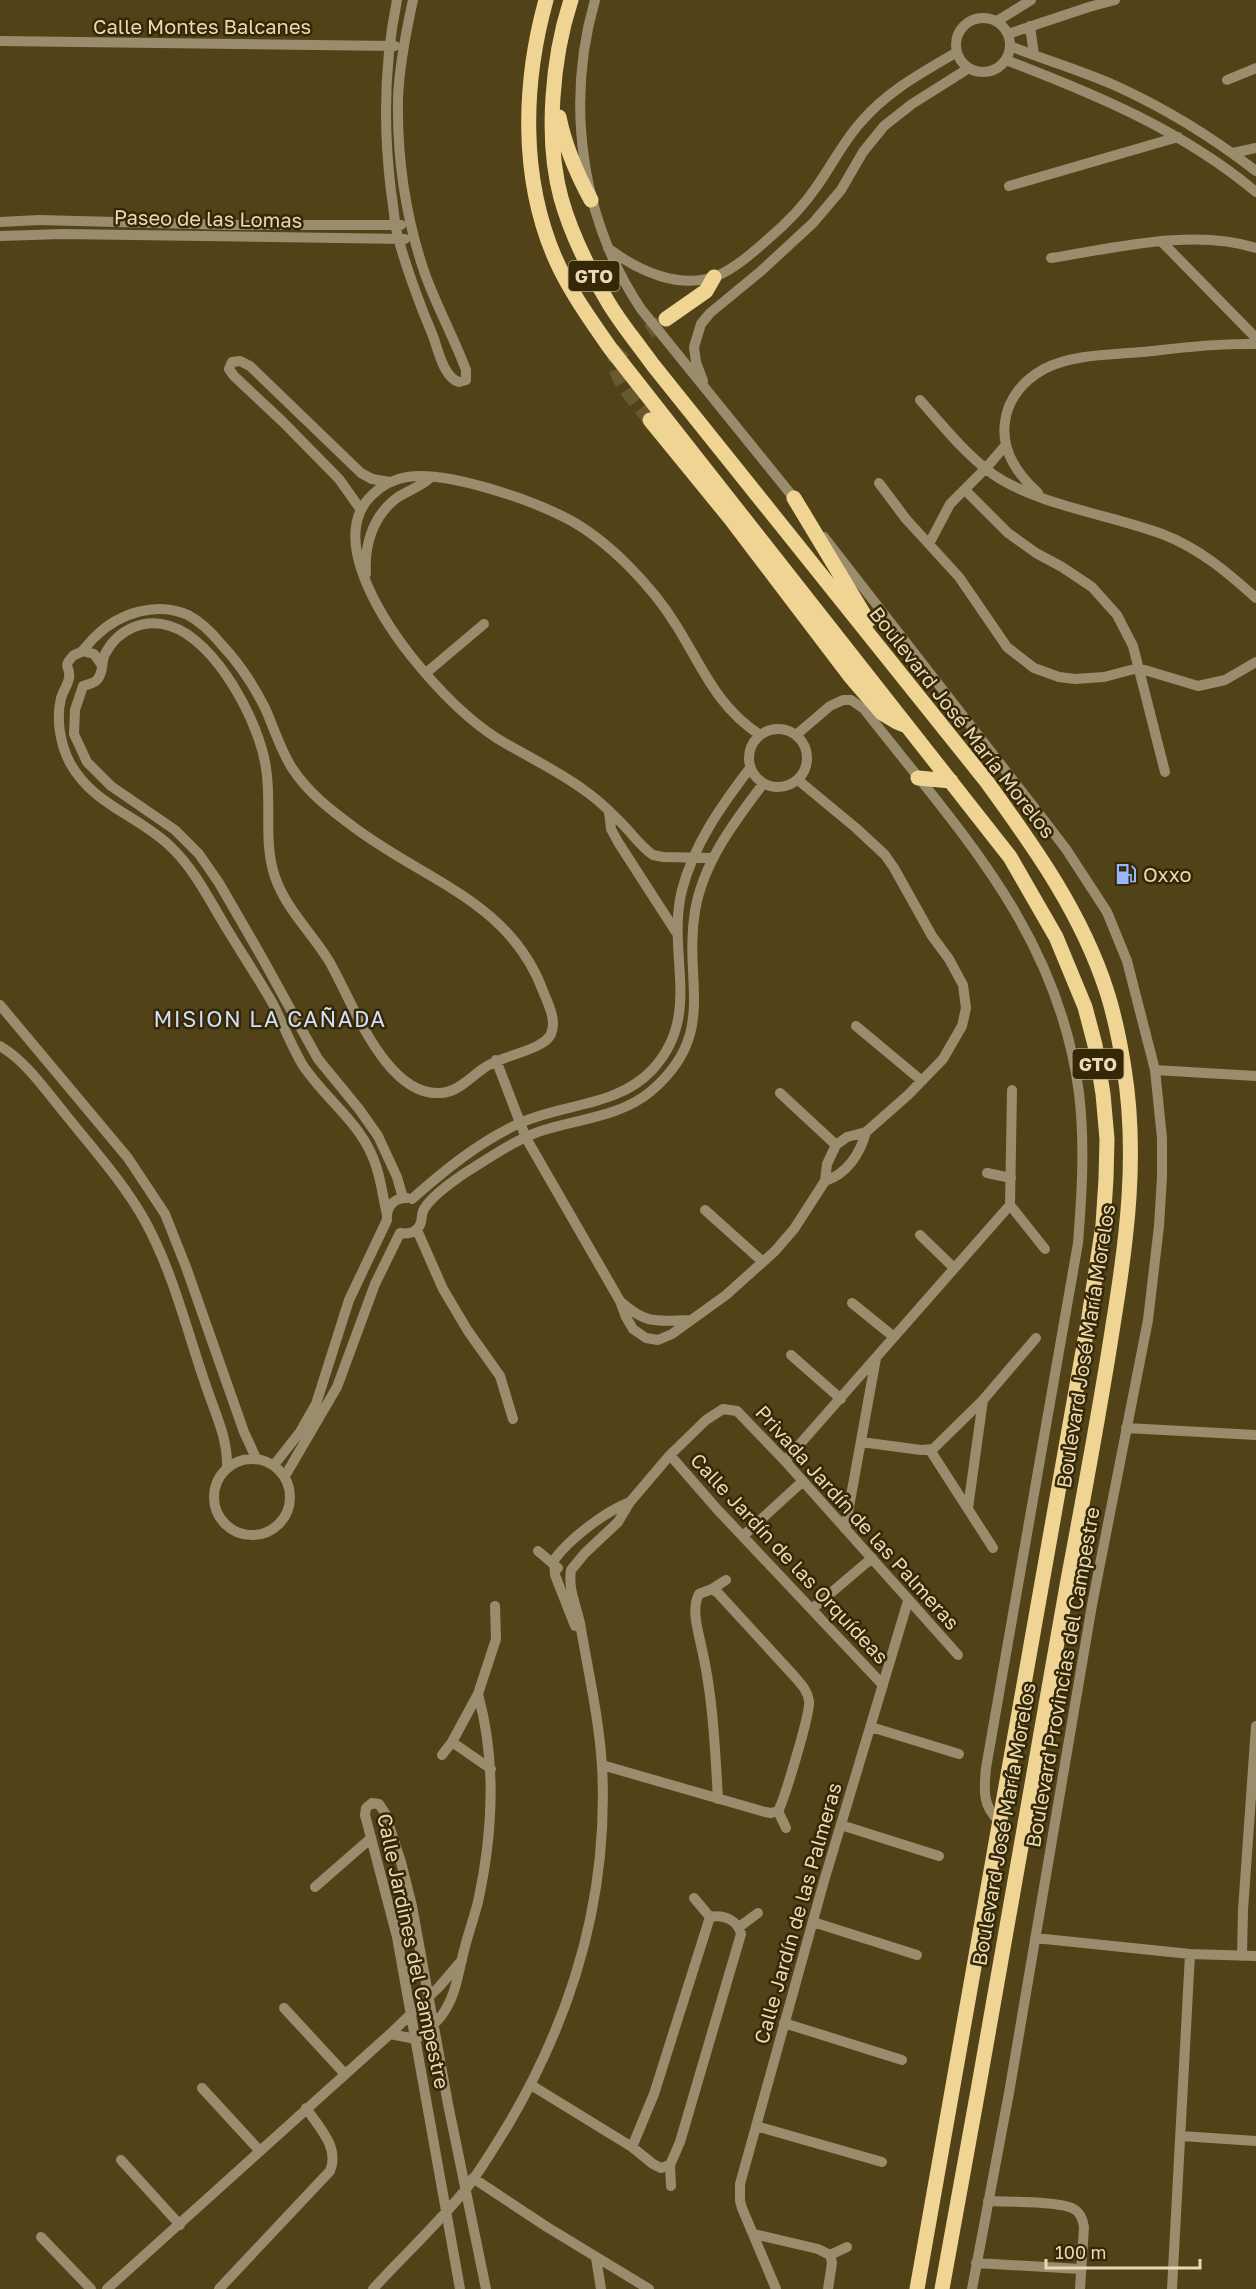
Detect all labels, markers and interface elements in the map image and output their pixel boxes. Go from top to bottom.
street label: Calle Montes Balcanes [93,14,311,38]
street label: Paseo de las Lomas [114,204,302,232]
road number: GTO [568,261,620,291]
street label: Boulevard José María Morelos [865,601,1061,843]
fuel station icon: Oxxo [1114,862,1138,886]
place label: Oxxo [1143,862,1191,886]
district label: MISION LA CAÑADA [153,1005,387,1032]
road number: GTO [1072,1049,1124,1079]
street label: Boulevard José María Morelos [1051,1202,1119,1490]
street label: Privada Jardín de las Palmeras [751,1400,965,1634]
street label: Calle Jardín de las Orquídeas [686,1448,894,1668]
street label: Boulevard Provincias del Campestre [1020,1505,1104,1849]
street label: Boulevard José María Morelos [966,1681,1040,1967]
street label: Calle Jardín de las Palmeras [748,1780,846,2046]
street label: Calle Jardines del Campestre [373,1811,455,2091]
scale bar [1046,2232,1200,2270]
text: 100 m [1055,2241,1106,2263]

